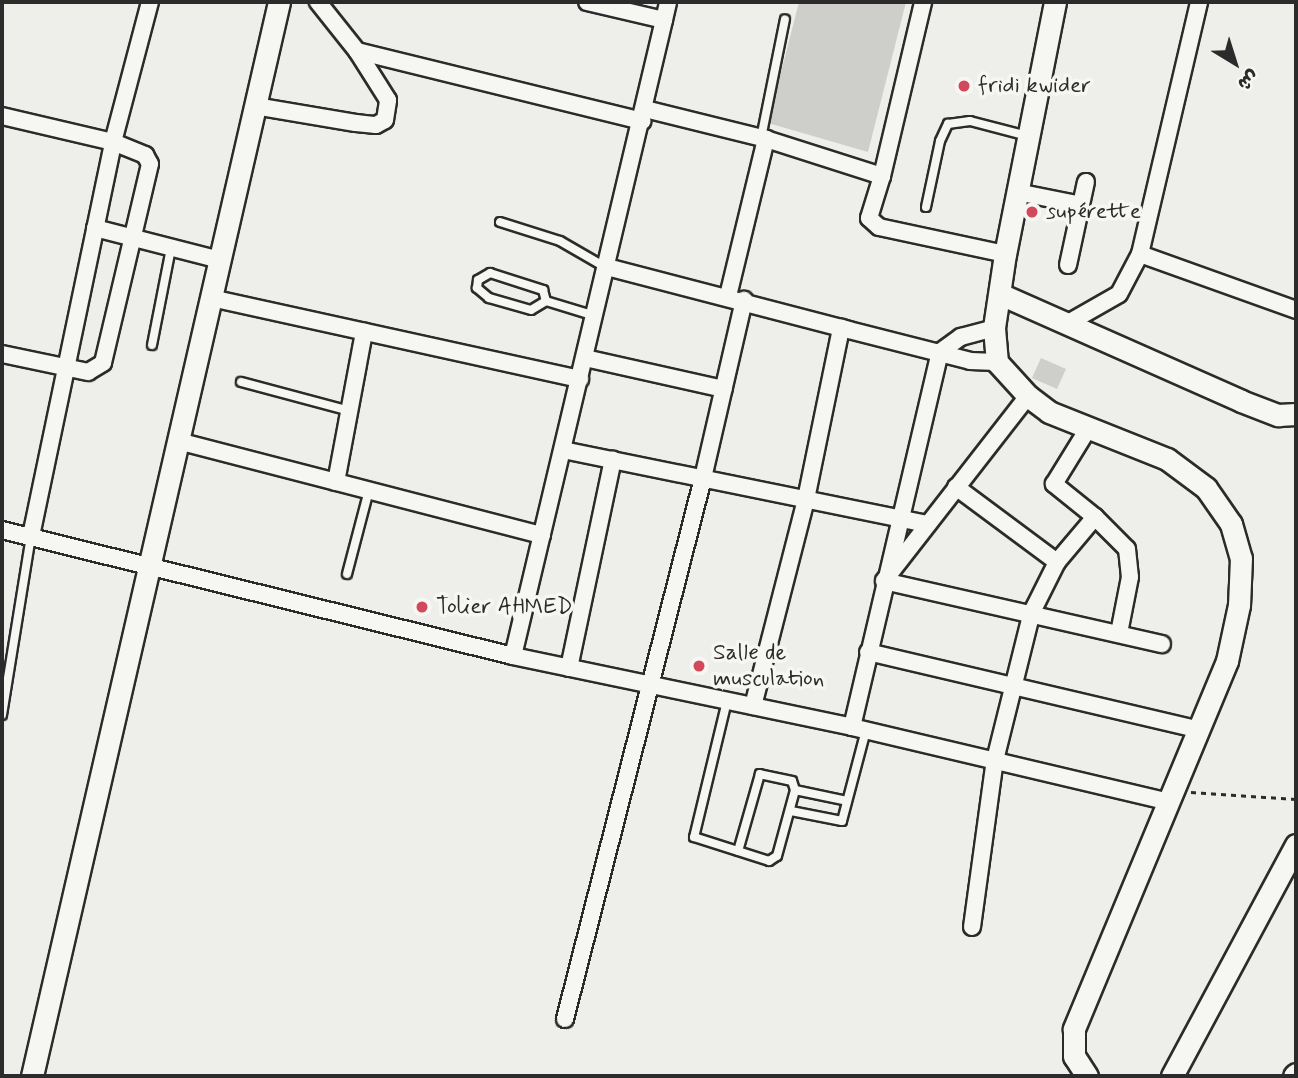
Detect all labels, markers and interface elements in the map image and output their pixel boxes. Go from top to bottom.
north arrow [1200,28,1270,98]
text: ش [1232,64,1264,96]
place label: fridi kwider [978,72,1090,100]
marker: fridi kwider [956,78,972,94]
place label: supérette [1046,198,1141,226]
marker: supérette [1024,204,1040,220]
place label: Tolier AHMED [436,593,582,621]
marker: Tolier AHMED [414,599,430,615]
place label: Salle de musculation [713,639,824,693]
marker: Salle de musculation [691,658,707,674]

